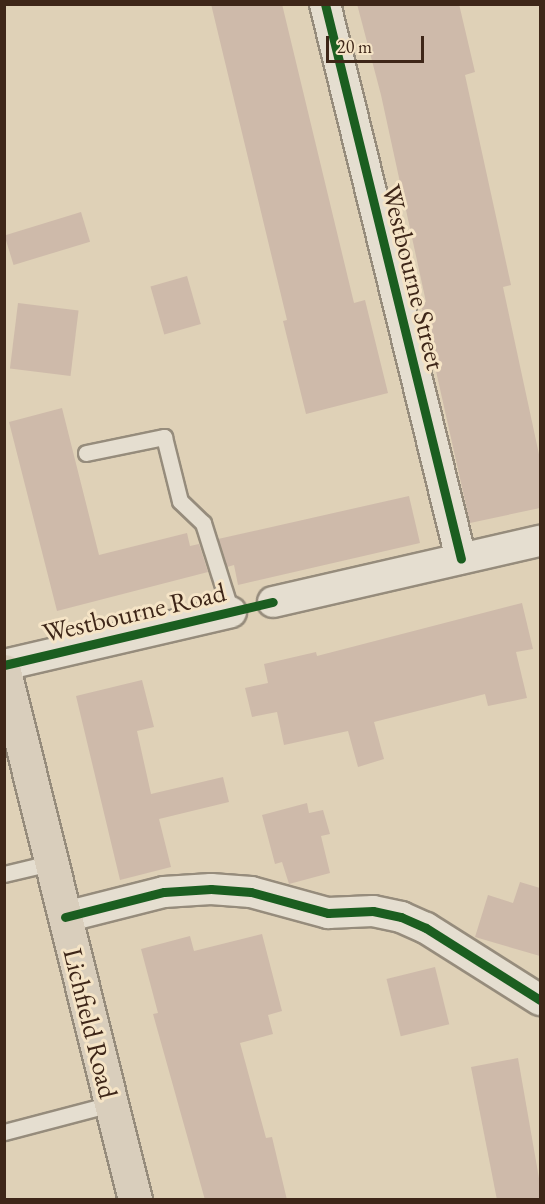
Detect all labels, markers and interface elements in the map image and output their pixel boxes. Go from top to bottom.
scale bar [329,24,426,62]
text: 20 m [337,35,372,58]
street label: Westbourne Street [375,181,453,373]
street label: Westbourne Road [39,575,229,649]
street label: Lichfield Road [57,944,125,1102]

